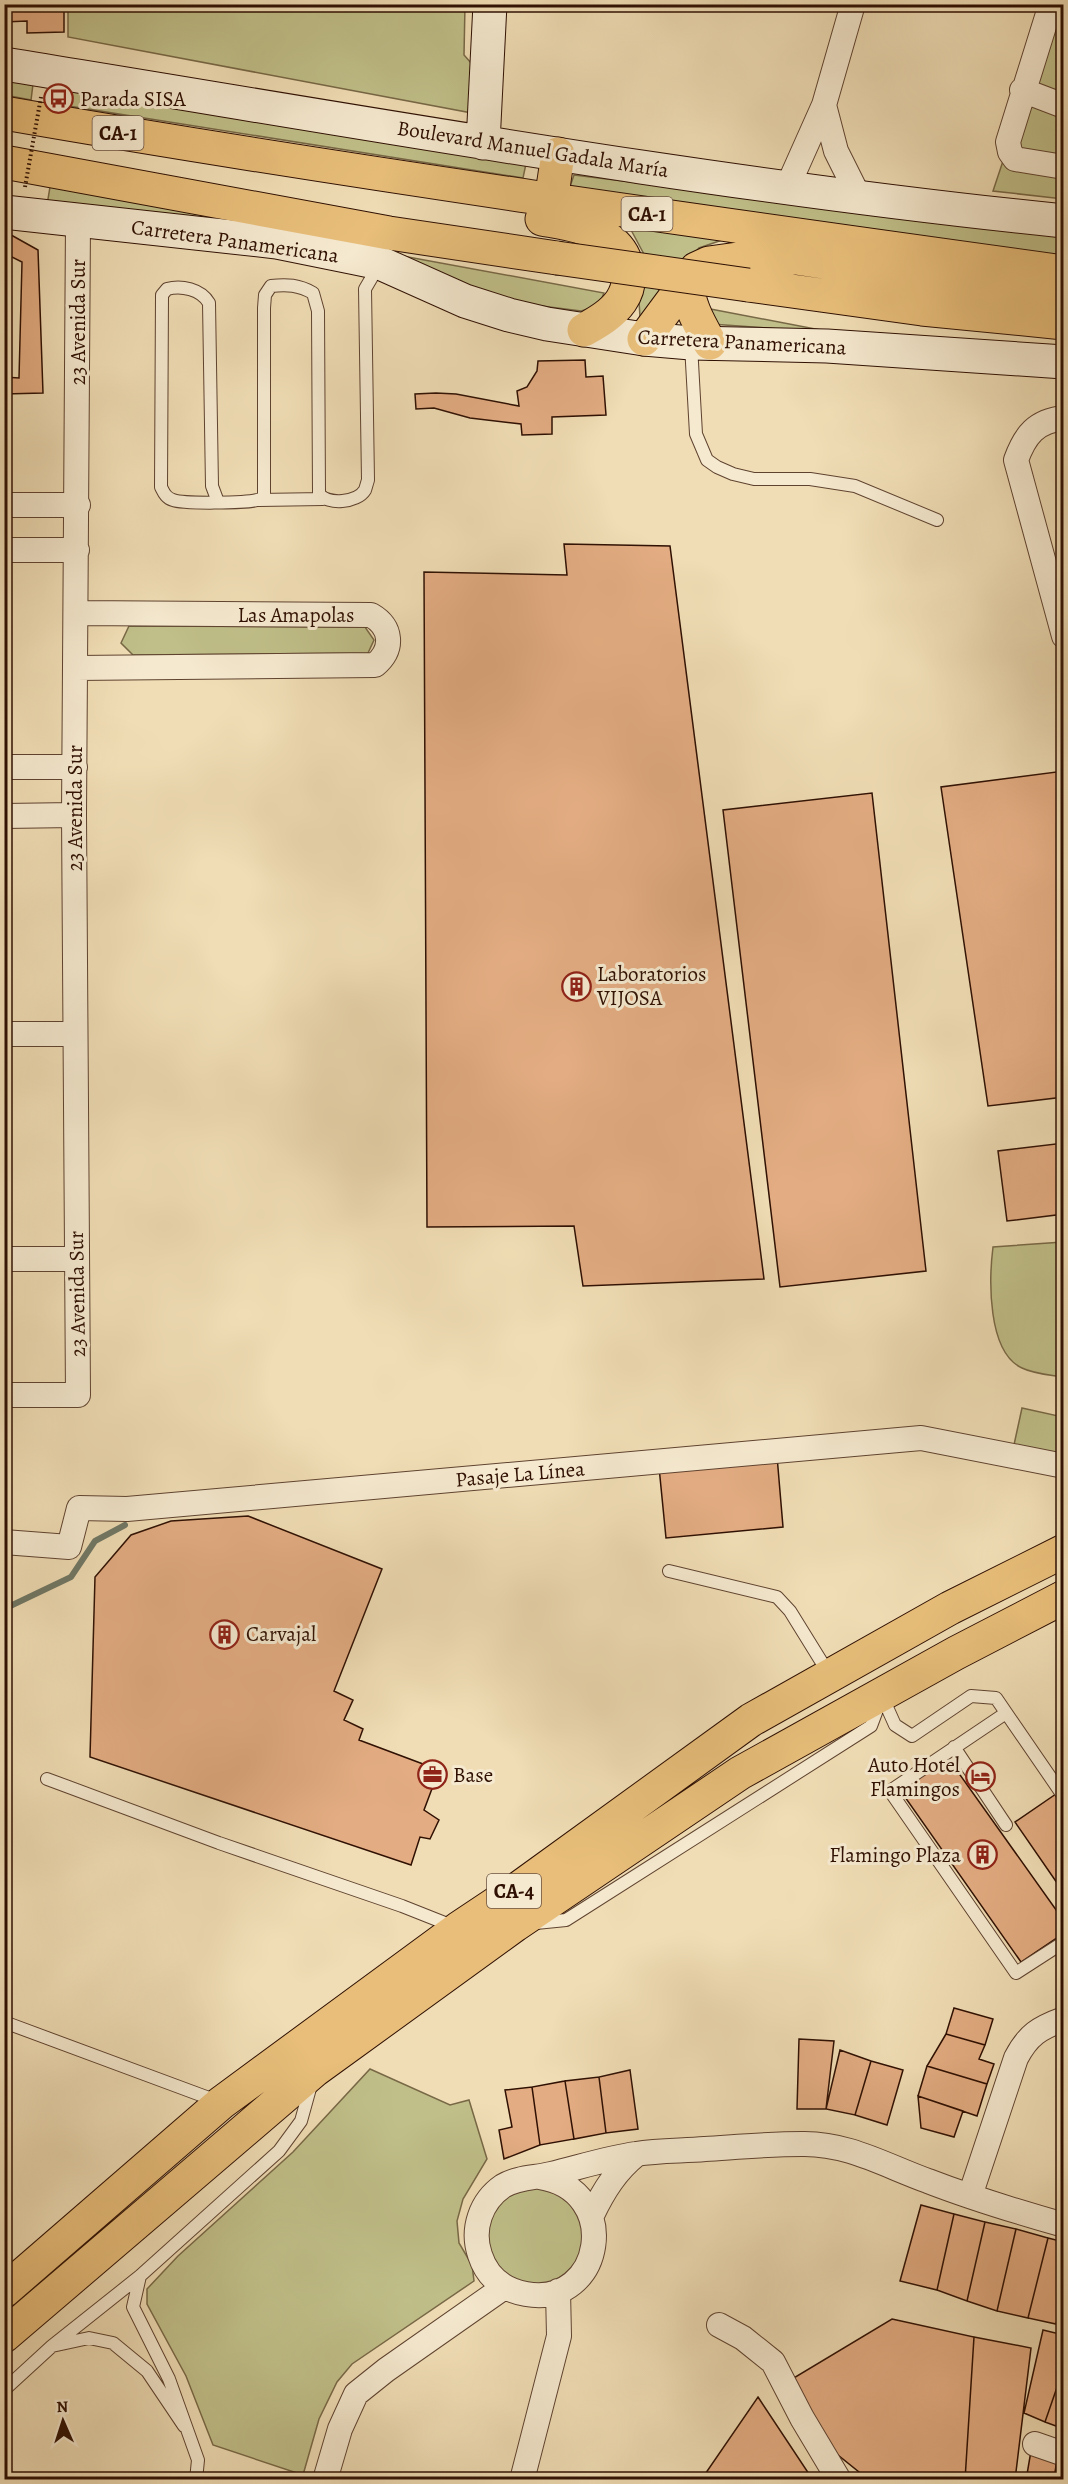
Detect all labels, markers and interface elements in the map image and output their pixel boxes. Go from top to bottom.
bus stop icon: Parada SISA [43,83,75,115]
place label: Parada SISA [80,85,187,113]
street label: Boulevard Manuel Gadala María [395,114,671,184]
road number: CA-1 [92,116,144,150]
road number: CA-1 [622,197,672,231]
street label: Carretera Panamericana [129,213,341,269]
street label: 23 Avenida Sur [64,259,92,385]
street label: Carretera Panamericana [637,323,847,361]
street label: Las Amapolas [237,601,355,629]
street label: 23 Avenida Sur [61,745,89,871]
place label: Laboratorios VIJOSA [596,960,706,1012]
building icon: Laboratorios VIJOSA [560,970,592,1002]
street label: 23 Avenida Sur [62,1231,92,1357]
street label: Pasaje La Línea [454,1454,586,1494]
building icon: Carvajal [209,1618,241,1650]
place label: Carvajal [246,1620,316,1648]
place label: Auto Hotel Flamingos [867,1751,960,1803]
office icon: Base [416,1759,448,1791]
place label: Base [453,1761,493,1789]
hotel icon: Auto Hotel Flamingos [965,1761,997,1793]
building icon: Flamingo Plaza [966,1839,998,1871]
place label: Flamingo Plaza [829,1841,961,1869]
road number: CA-4 [487,1874,541,1908]
north arrow [33,2391,93,2451]
text: N [56,2396,69,2418]

